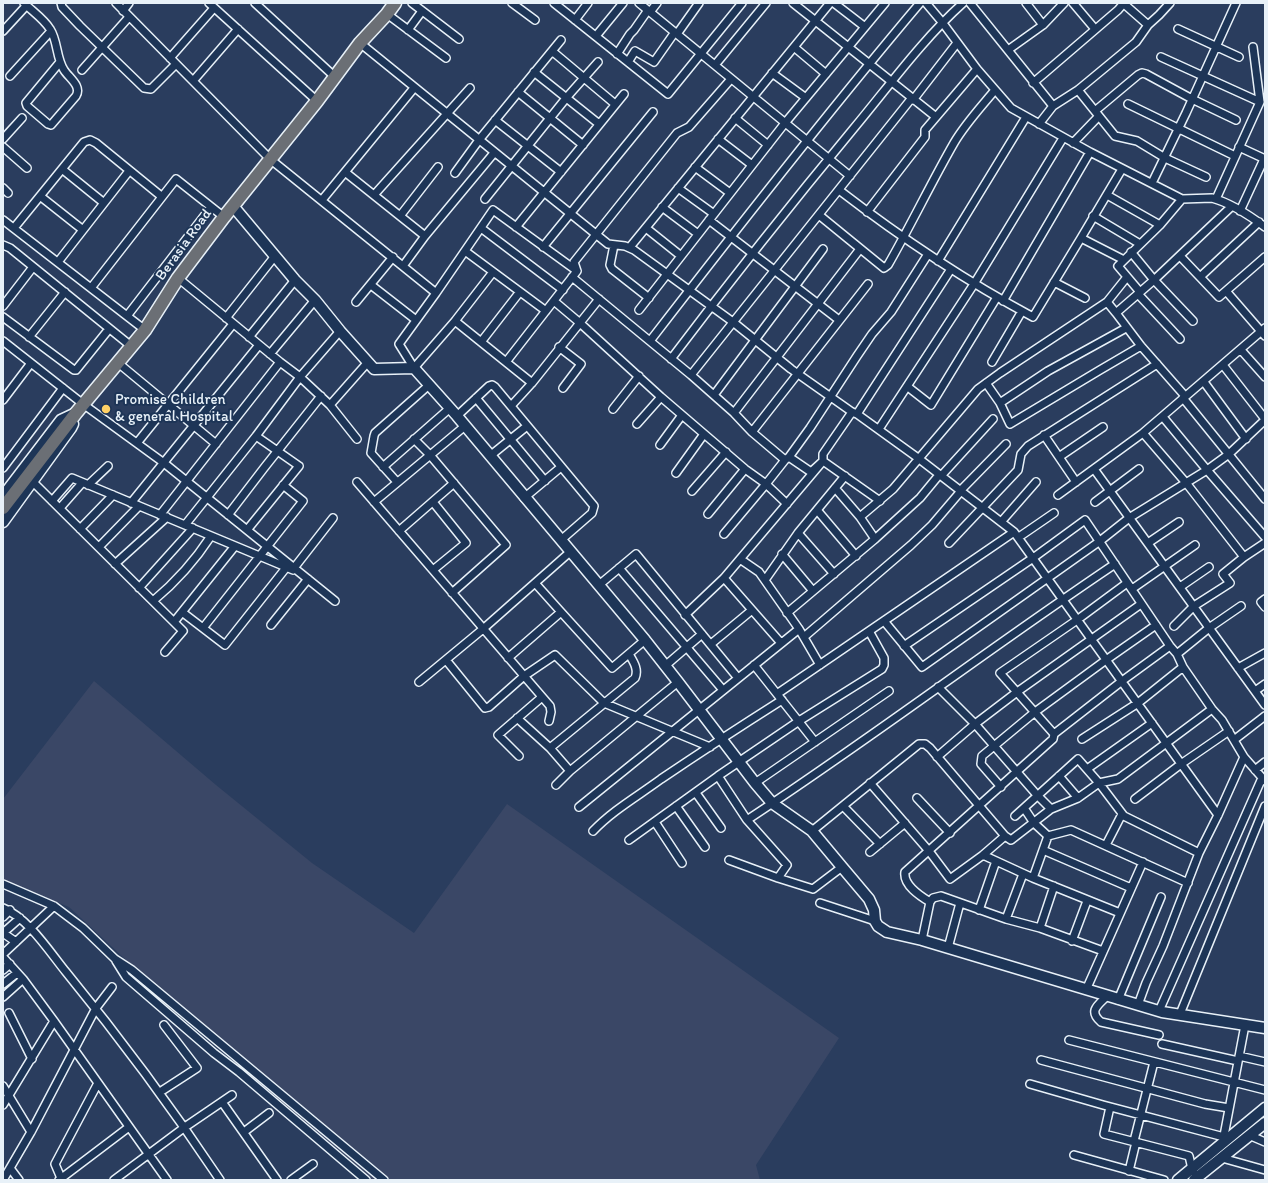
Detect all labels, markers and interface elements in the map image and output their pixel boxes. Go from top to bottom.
street label: Berasia Road [152,206,216,284]
place label: Promise Children & general Hospital [115,391,233,426]
marker: Promise Children & general Hospital [100,403,112,415]

